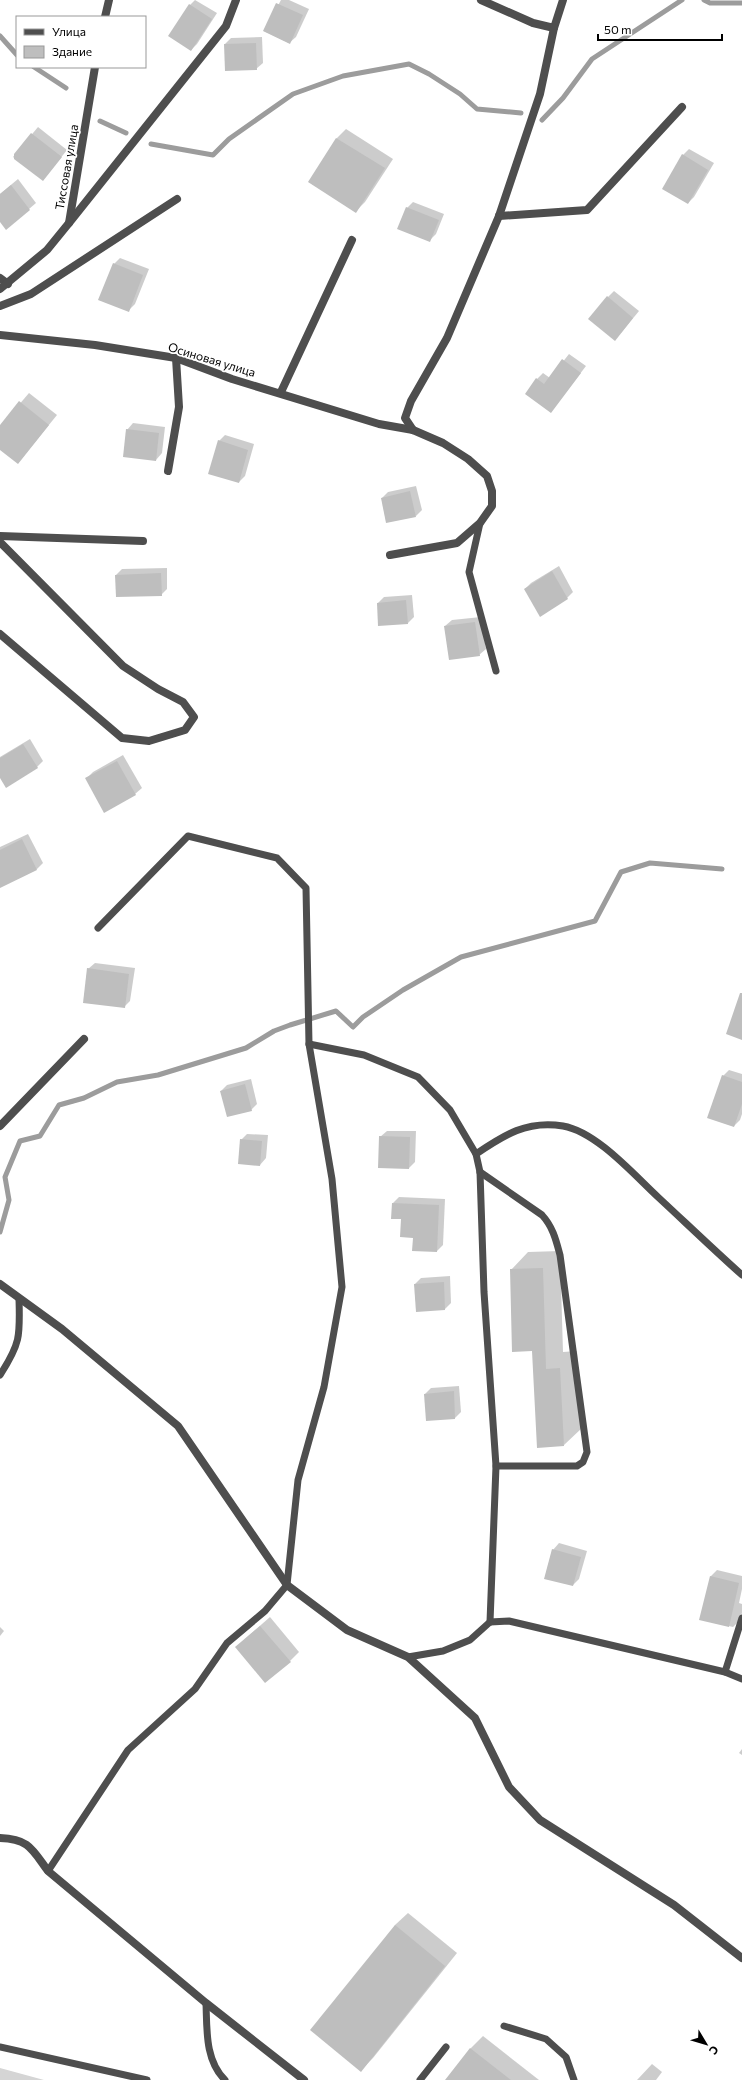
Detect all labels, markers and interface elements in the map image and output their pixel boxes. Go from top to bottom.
legend [16,16,146,68]
scale bar [598,16,722,42]
text: 50 m [604,22,632,36]
text: Улица [52,24,86,38]
text: Здание [52,44,92,58]
street label: Тиссовая улица [52,123,80,211]
street label: Осиновая улица [167,339,257,379]
north arrow [686,2024,726,2064]
text: С [707,2043,722,2058]

